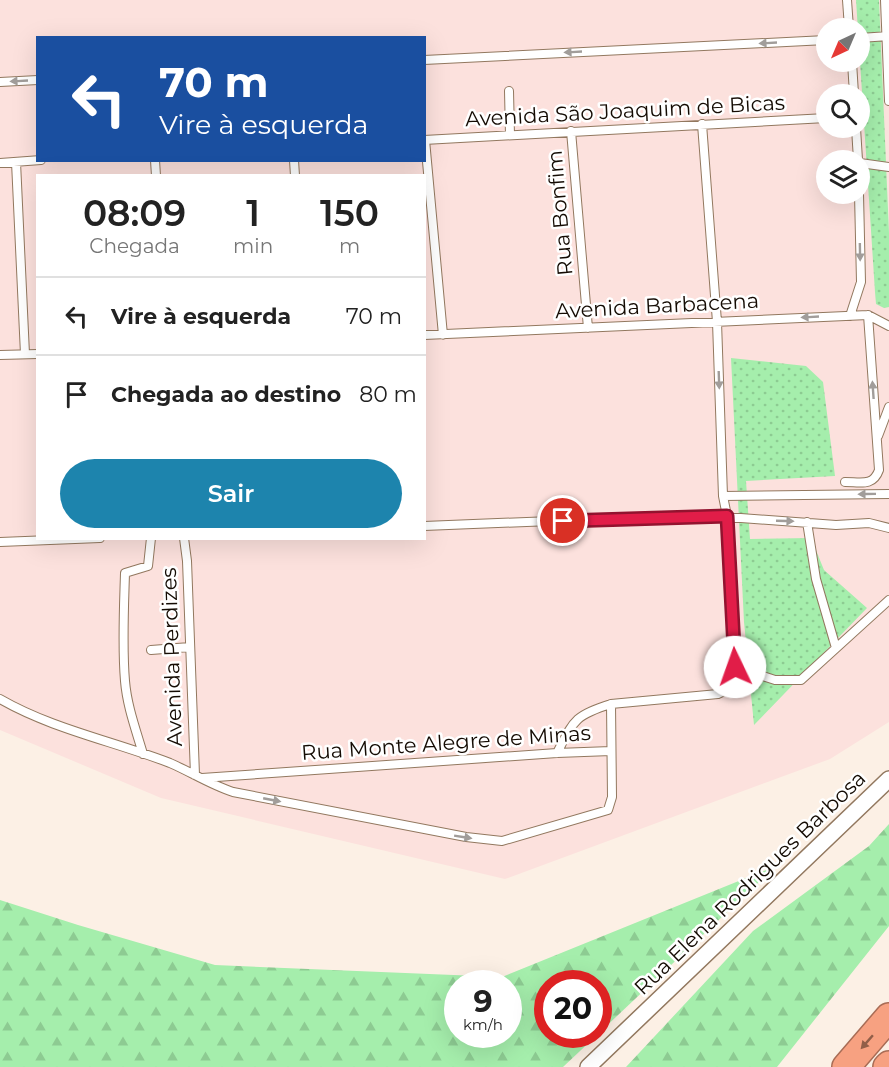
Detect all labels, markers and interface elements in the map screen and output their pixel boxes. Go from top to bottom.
north arrow [816,18,870,72]
map controls [816,18,870,204]
one-way arrow [759,38,778,47]
one-way arrow [564,48,583,57]
text: 70 m [159,56,269,108]
icon: left [60,60,138,138]
one-way arrow [9,76,28,85]
button: search [816,84,870,138]
street label: Avenida São Joaquim de Bicas [464,90,786,131]
text: Vire à esquerda [159,108,368,141]
street label: Rua Bonfim [542,149,577,277]
button: layers [816,150,870,204]
text: 08:09 [83,191,186,235]
text: 1 [246,191,260,235]
text: 150 [320,191,379,235]
text: Chegada [89,234,180,258]
text: min [233,234,273,258]
text: m [339,234,360,258]
one-way arrow [855,242,865,261]
street label: Avenida Barbacena [554,288,760,323]
icon: left [60,300,93,333]
text: Vire à esquerda [111,303,291,330]
text: 70 m [346,303,402,330]
one-way arrow [800,313,819,322]
one-way arrow [714,370,724,389]
icon: arrive [60,378,93,411]
one-way arrow [869,380,878,399]
text: Chegada ao destino [111,381,341,408]
text: 80 m [359,381,417,408]
button: Sair [60,459,402,528]
one-way arrow [858,489,877,499]
pin [537,495,588,546]
icon: arrive [546,504,579,537]
one-way arrow [776,516,795,526]
street label: Avenida Perdizes [156,567,187,747]
position arrow [703,635,767,699]
street label: Rua Monte Alegre de Minas [300,720,591,765]
street label: Rua Elena Rodrigues Barbosa [629,765,870,1000]
one-way arrow [262,796,281,805]
one-way arrow [454,832,473,841]
speed limit sign: 20 [534,970,612,1048]
text: 9 [473,983,493,1020]
text: km/h [463,1015,503,1034]
one-way arrow [861,1034,874,1049]

